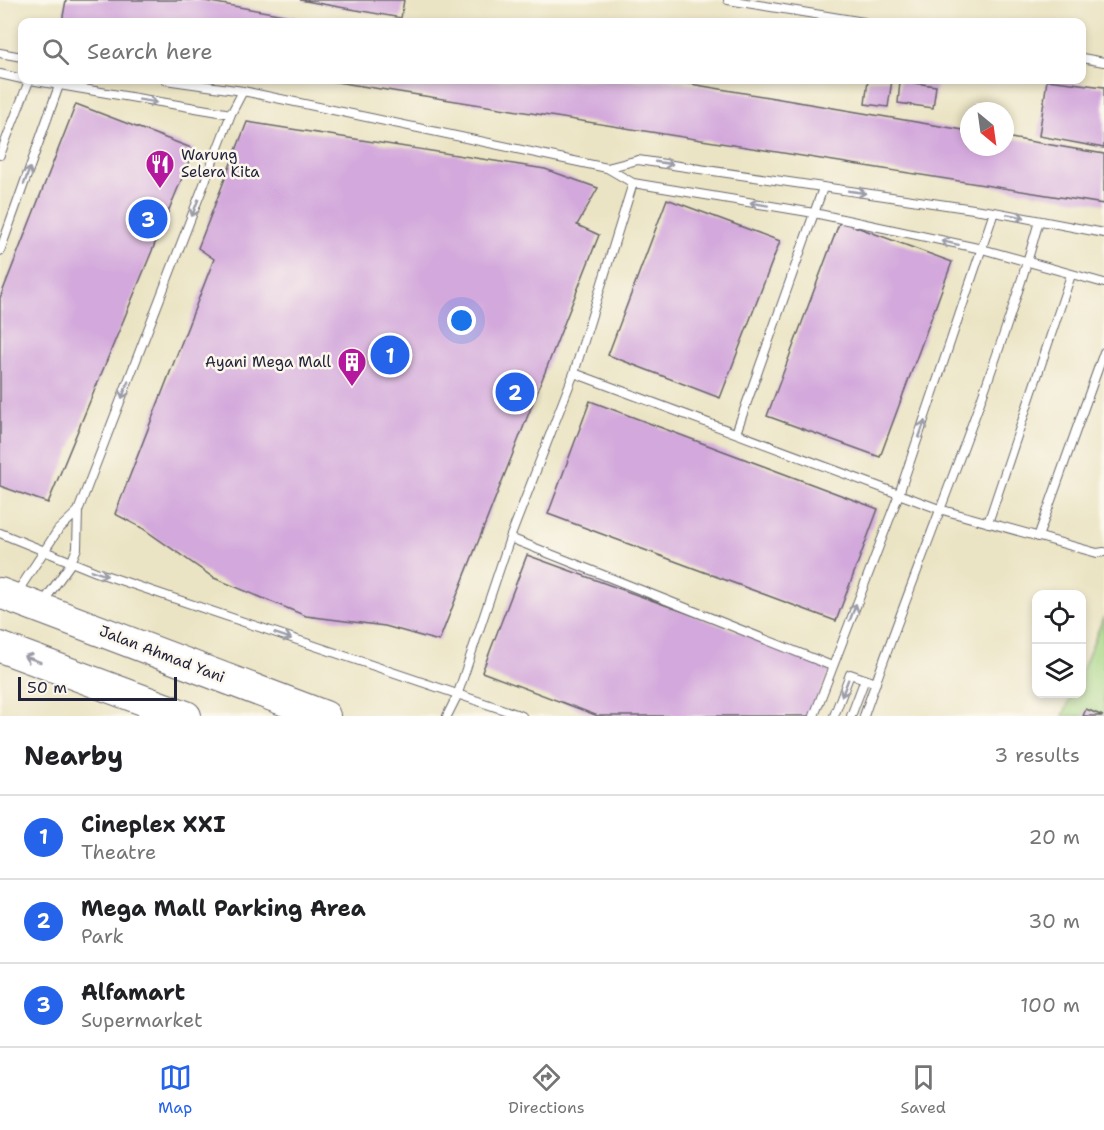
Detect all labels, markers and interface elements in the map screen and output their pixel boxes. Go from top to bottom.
search box [18,18,1086,84]
icon: search [39,35,72,68]
text: Search here [87,37,213,66]
one-way arrow [138,95,157,106]
north arrow [960,102,1014,156]
place label: Warung Selera Kita [181,145,260,182]
restaurant icon: Warung Selera Kita [144,148,176,190]
one-way arrow [654,158,674,169]
one-way arrow [22,167,33,186]
one-way arrow [847,187,867,198]
pin: 3 [128,196,168,242]
one-way arrow [189,198,200,217]
one-way arrow [750,198,770,209]
one-way arrow [1006,211,1026,222]
one-way arrow [941,236,960,248]
your location [447,306,476,335]
pin: 1 [370,332,410,378]
building icon: Ayani Mega Mall [336,346,368,388]
place label: Ayani Mega Mall [205,352,331,372]
pin: 2 [496,370,534,414]
one-way arrow [118,380,129,399]
one-way arrow [917,420,928,439]
one-way arrow [89,568,108,579]
map controls [1032,590,1086,698]
button: locate [1032,590,1086,644]
one-way arrow [848,603,859,621]
street label: Jalan Ahmad Yani [96,621,228,687]
one-way arrow [273,632,292,643]
button: layers [1032,644,1086,698]
one-way arrow [24,652,42,663]
scale bar [18,674,177,702]
text: 50 m [27,677,67,698]
one-way arrow [839,678,850,697]
text: Nearby [24,738,123,773]
text: 3 results [994,742,1080,768]
text: Cineplex XXI [81,810,226,839]
text: 1 [39,824,48,850]
text: 20 m [1029,824,1080,850]
text: Theatre [81,839,156,865]
text: Mega Mall Parking Area [81,894,366,923]
text: 2 [37,908,51,934]
text: 30 m [1028,908,1080,934]
text: Park [81,923,124,949]
text: Alfamart [81,978,185,1007]
text: 3 [37,992,51,1018]
text: 100 m [1020,992,1080,1018]
text: Supermarket [81,1007,203,1033]
tab: Map [158,1061,192,1118]
tab: Directions [508,1061,585,1118]
tab: Saved [901,1061,946,1118]

